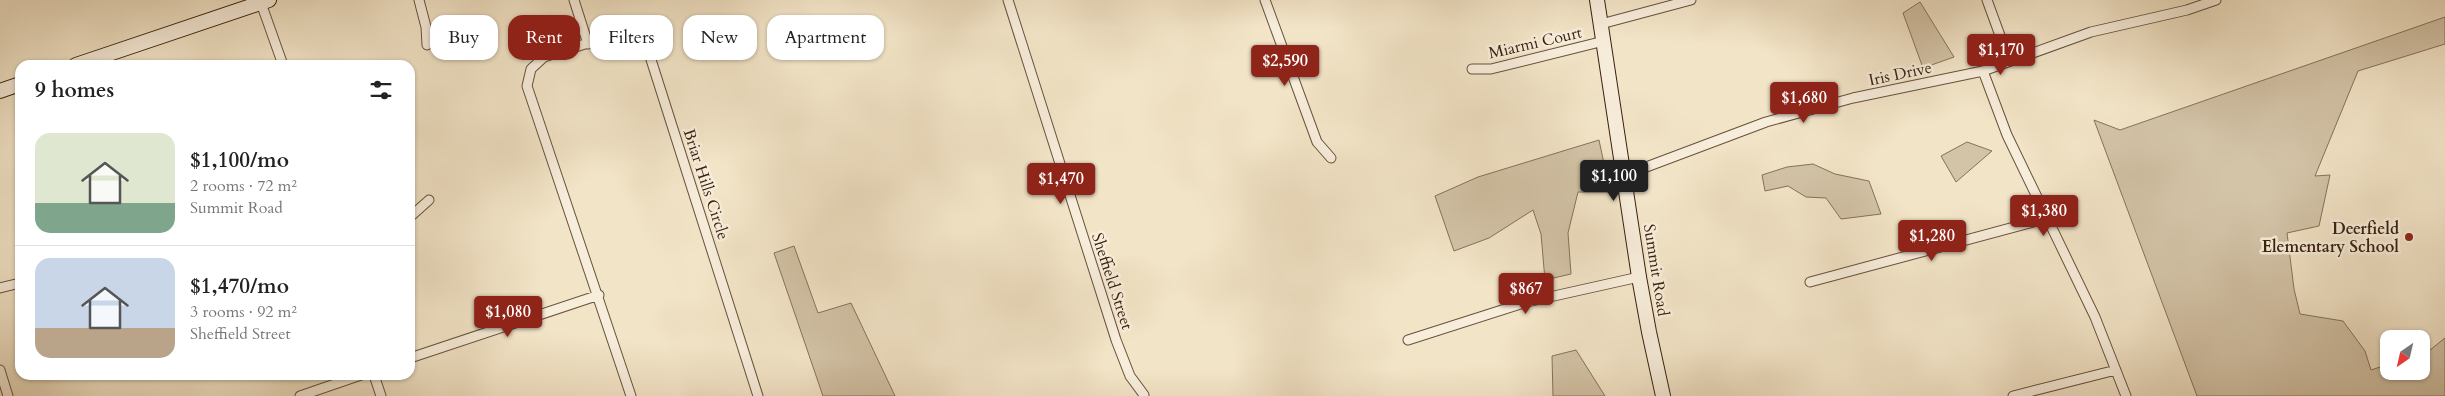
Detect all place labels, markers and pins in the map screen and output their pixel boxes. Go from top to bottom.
pin: $1,170 [1960,34,2042,76]
pin: $2,590 [1244,44,1326,87]
pin: $1,680 [1763,82,1845,124]
pin: $1,100 [1573,160,1655,202]
pin: $1,470 [1020,162,1102,205]
pin: $1,380 [2003,194,2085,237]
place label: Deerfield Elementary School [2262,218,2399,258]
pin: $1,280 [1891,220,1973,262]
marker: Deerfield Elementary School [2403,231,2415,243]
pin: $867 [1496,272,1556,315]
pin: $1,080 [467,296,549,338]

